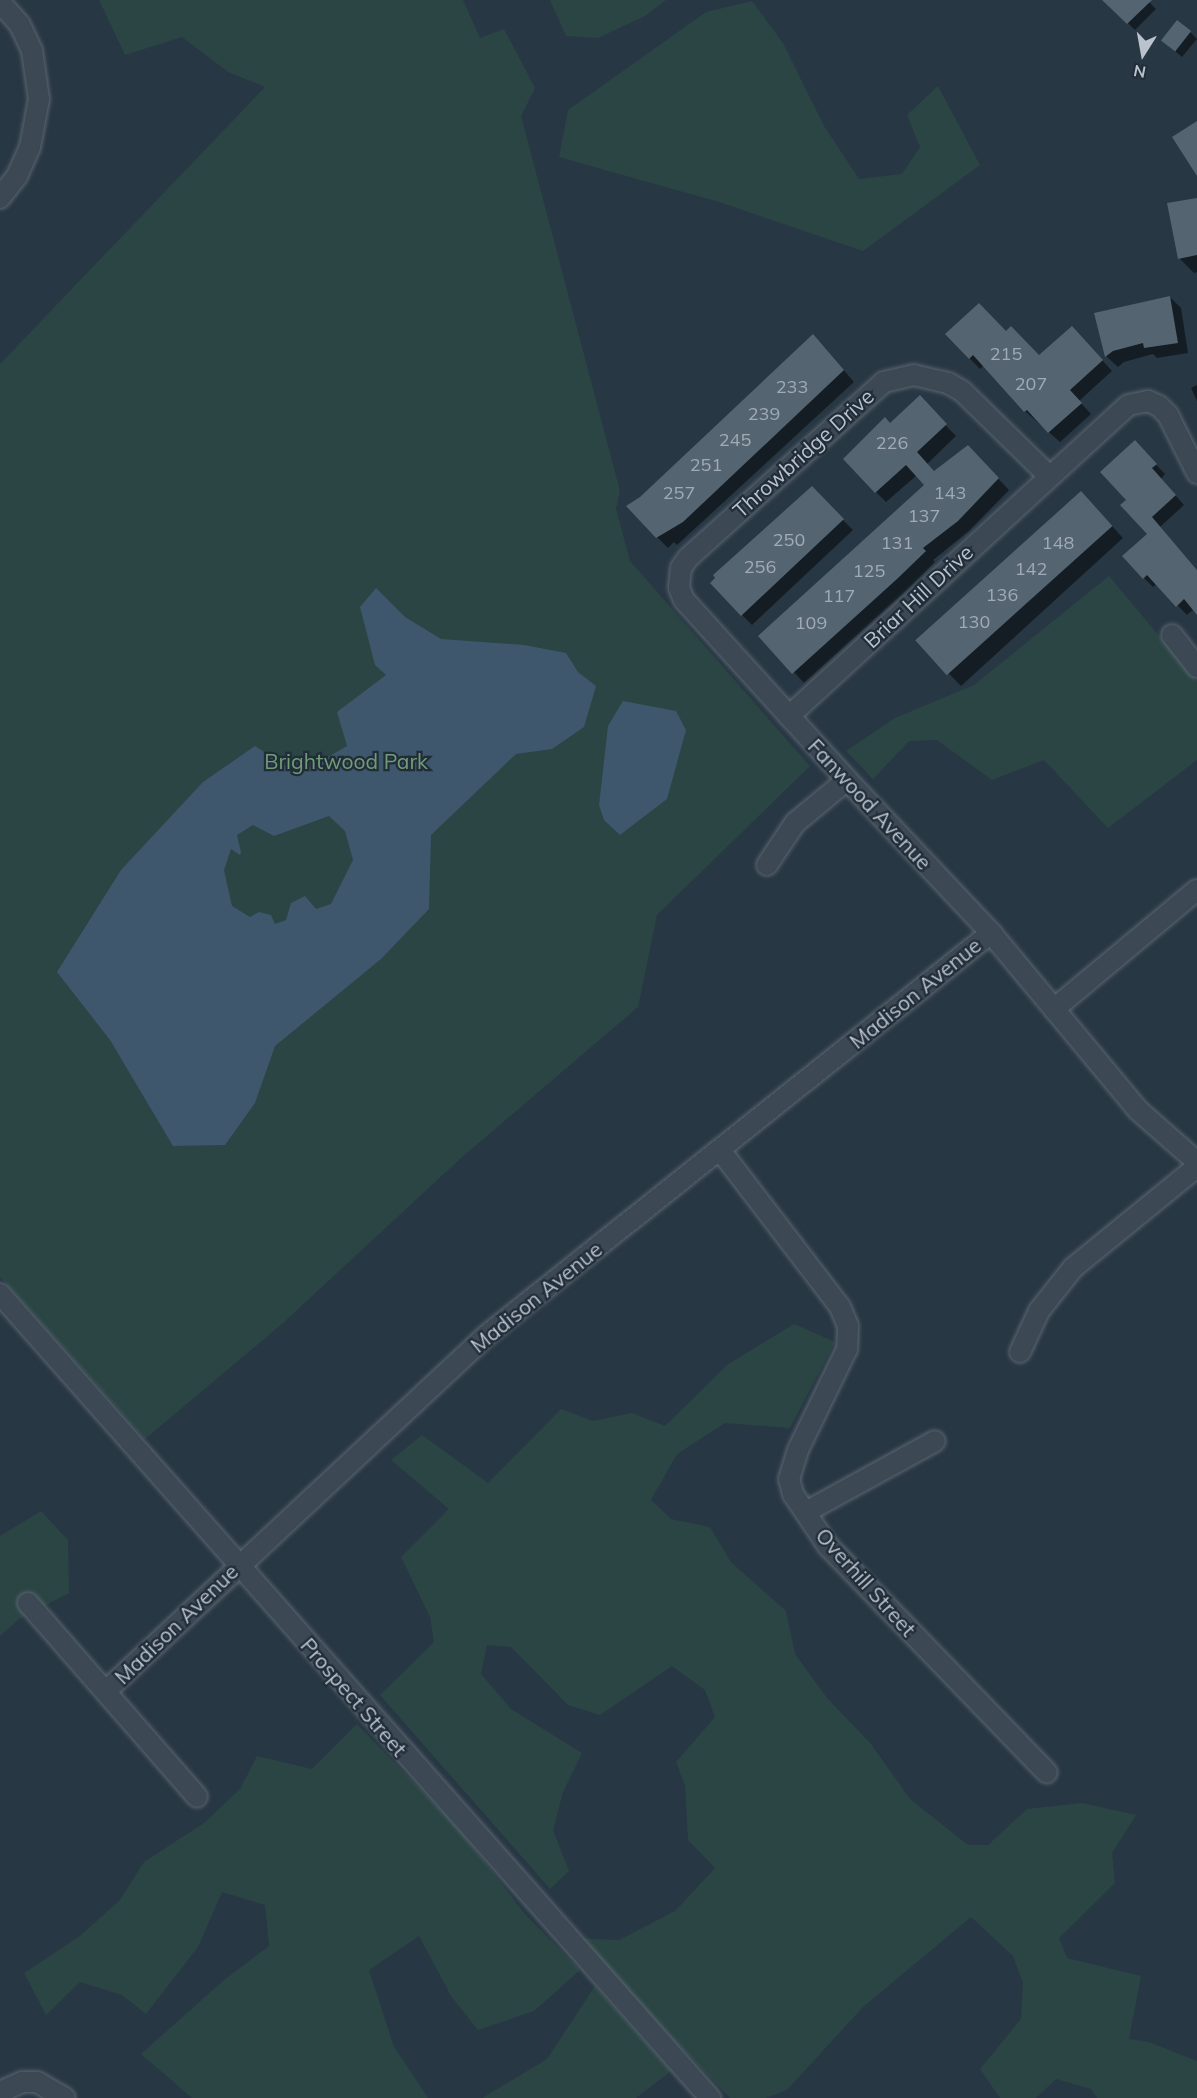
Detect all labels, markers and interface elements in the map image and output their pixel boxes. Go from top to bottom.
north arrow [1113,24,1173,84]
text: N [1132,61,1147,83]
house number: 215 [990,343,1022,365]
house number: 207 [1015,373,1047,395]
house number: 233 [776,376,808,398]
street label: Throwbridge Drive [727,383,879,523]
house number: 239 [748,403,780,425]
house number: 245 [719,429,751,451]
house number: 226 [876,432,908,454]
house number: 251 [690,454,722,476]
house number: 257 [663,482,695,504]
house number: 143 [934,482,966,504]
house number: 137 [908,505,940,527]
house number: 250 [773,529,805,551]
house number: 131 [881,532,913,554]
house number: 148 [1042,532,1074,554]
street label: Briar Hill Drive [858,539,978,653]
house number: 256 [744,556,776,578]
house number: 142 [1015,558,1047,580]
house number: 125 [853,560,885,582]
house number: 136 [986,584,1018,606]
house number: 117 [823,585,855,607]
house number: 130 [958,611,990,633]
house number: 109 [795,612,827,634]
street label: Fanwood Avenue [803,733,937,875]
park label: Brightwood Park [264,748,428,774]
street label: Madison Avenue [844,932,986,1054]
street label: Madison Avenue [465,1236,607,1358]
street label: Overhill Street [811,1523,921,1641]
street label: Madison Avenue [109,1559,243,1689]
street label: Prospect Street [296,1633,412,1761]

